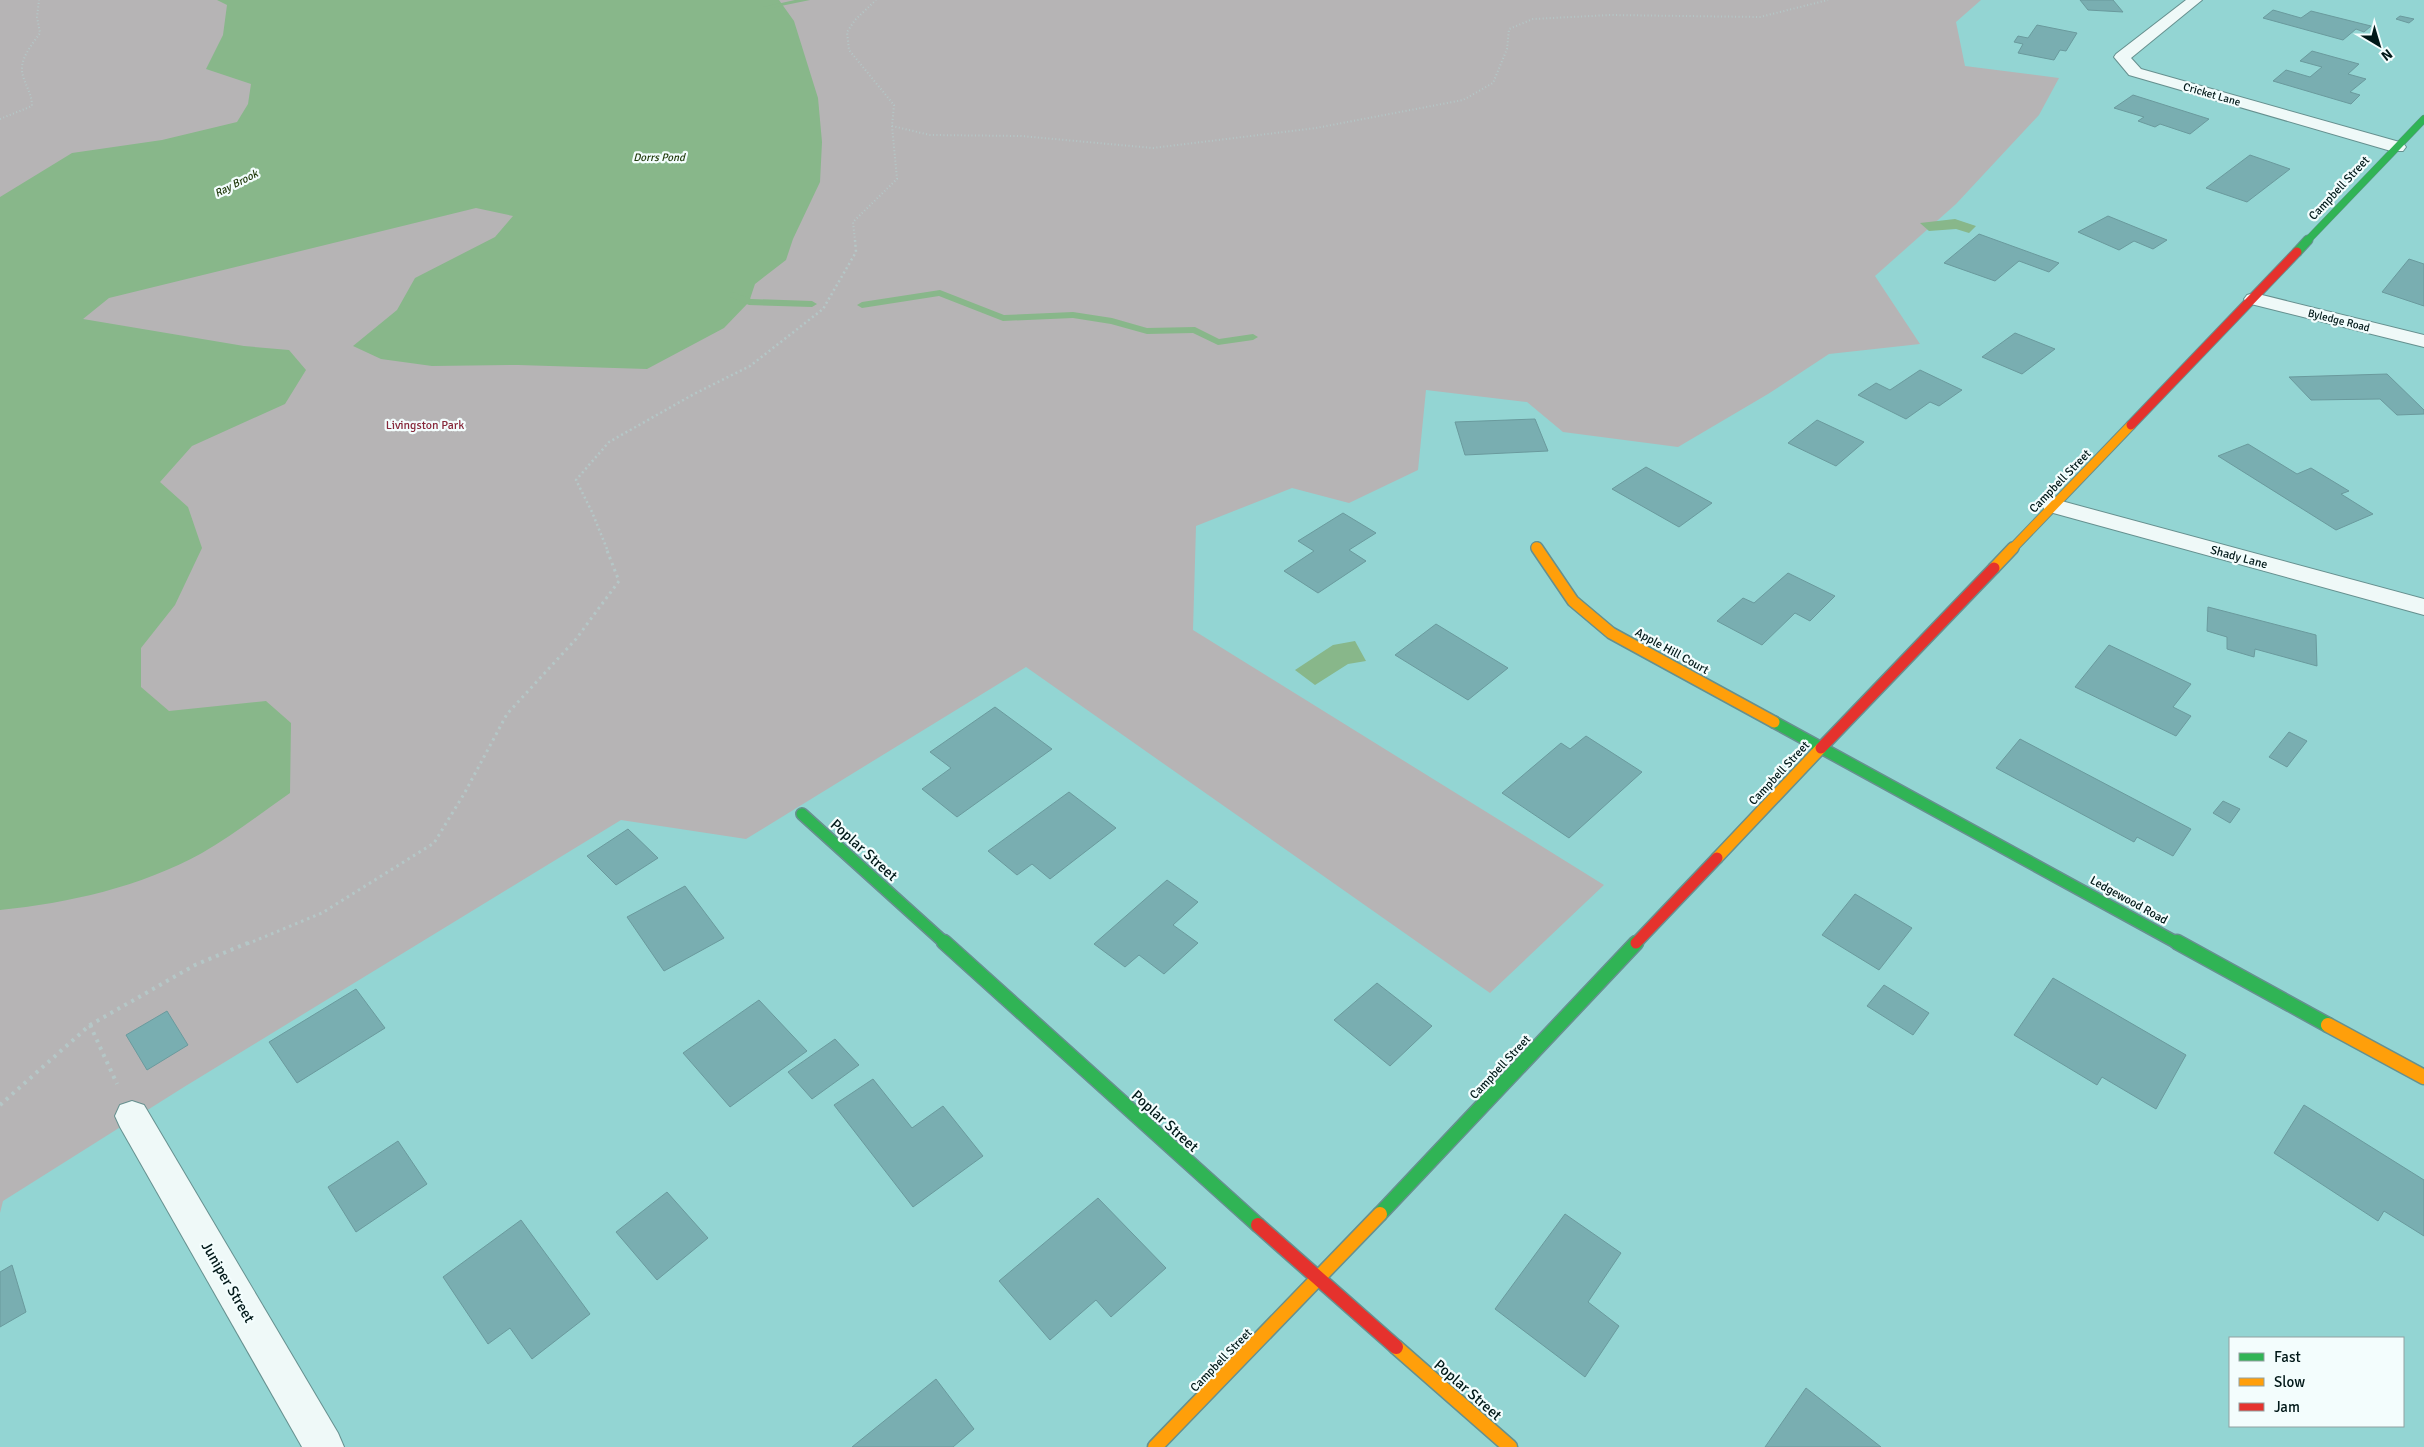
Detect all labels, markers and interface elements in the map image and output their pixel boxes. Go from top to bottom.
north arrow [2354,20,2404,70]
text: N [2378,45,2396,65]
street label: Cricket Lane [2182,80,2242,109]
water label: Dorrs Pond [633,151,686,164]
street label: Campbell Street [2306,153,2373,224]
water label: Ray Brook [212,166,261,200]
street label: Byledge Road [2307,307,2371,334]
park label: Livingston Park [386,418,464,433]
street label: Campbell Street [2026,447,2094,516]
street label: Shady Lane [2209,543,2269,572]
street label: Apple Hill Court [1632,625,1711,678]
street label: Campbell Street [1746,738,1813,809]
street label: Poplar Street [827,815,901,885]
street label: Ledgewood Road [2087,873,2170,928]
street label: Campbell Street [1467,1032,1534,1103]
street label: Poplar Street [1128,1086,1202,1156]
street label: Juniper Street [198,1238,258,1326]
street label: Campbell Street [1187,1326,1255,1395]
legend [2229,1337,2404,1427]
text: Fast [2274,1348,2301,1366]
street label: Poplar Street [1430,1356,1506,1424]
text: Slow [2274,1373,2305,1391]
text: Jam [2274,1398,2300,1416]

